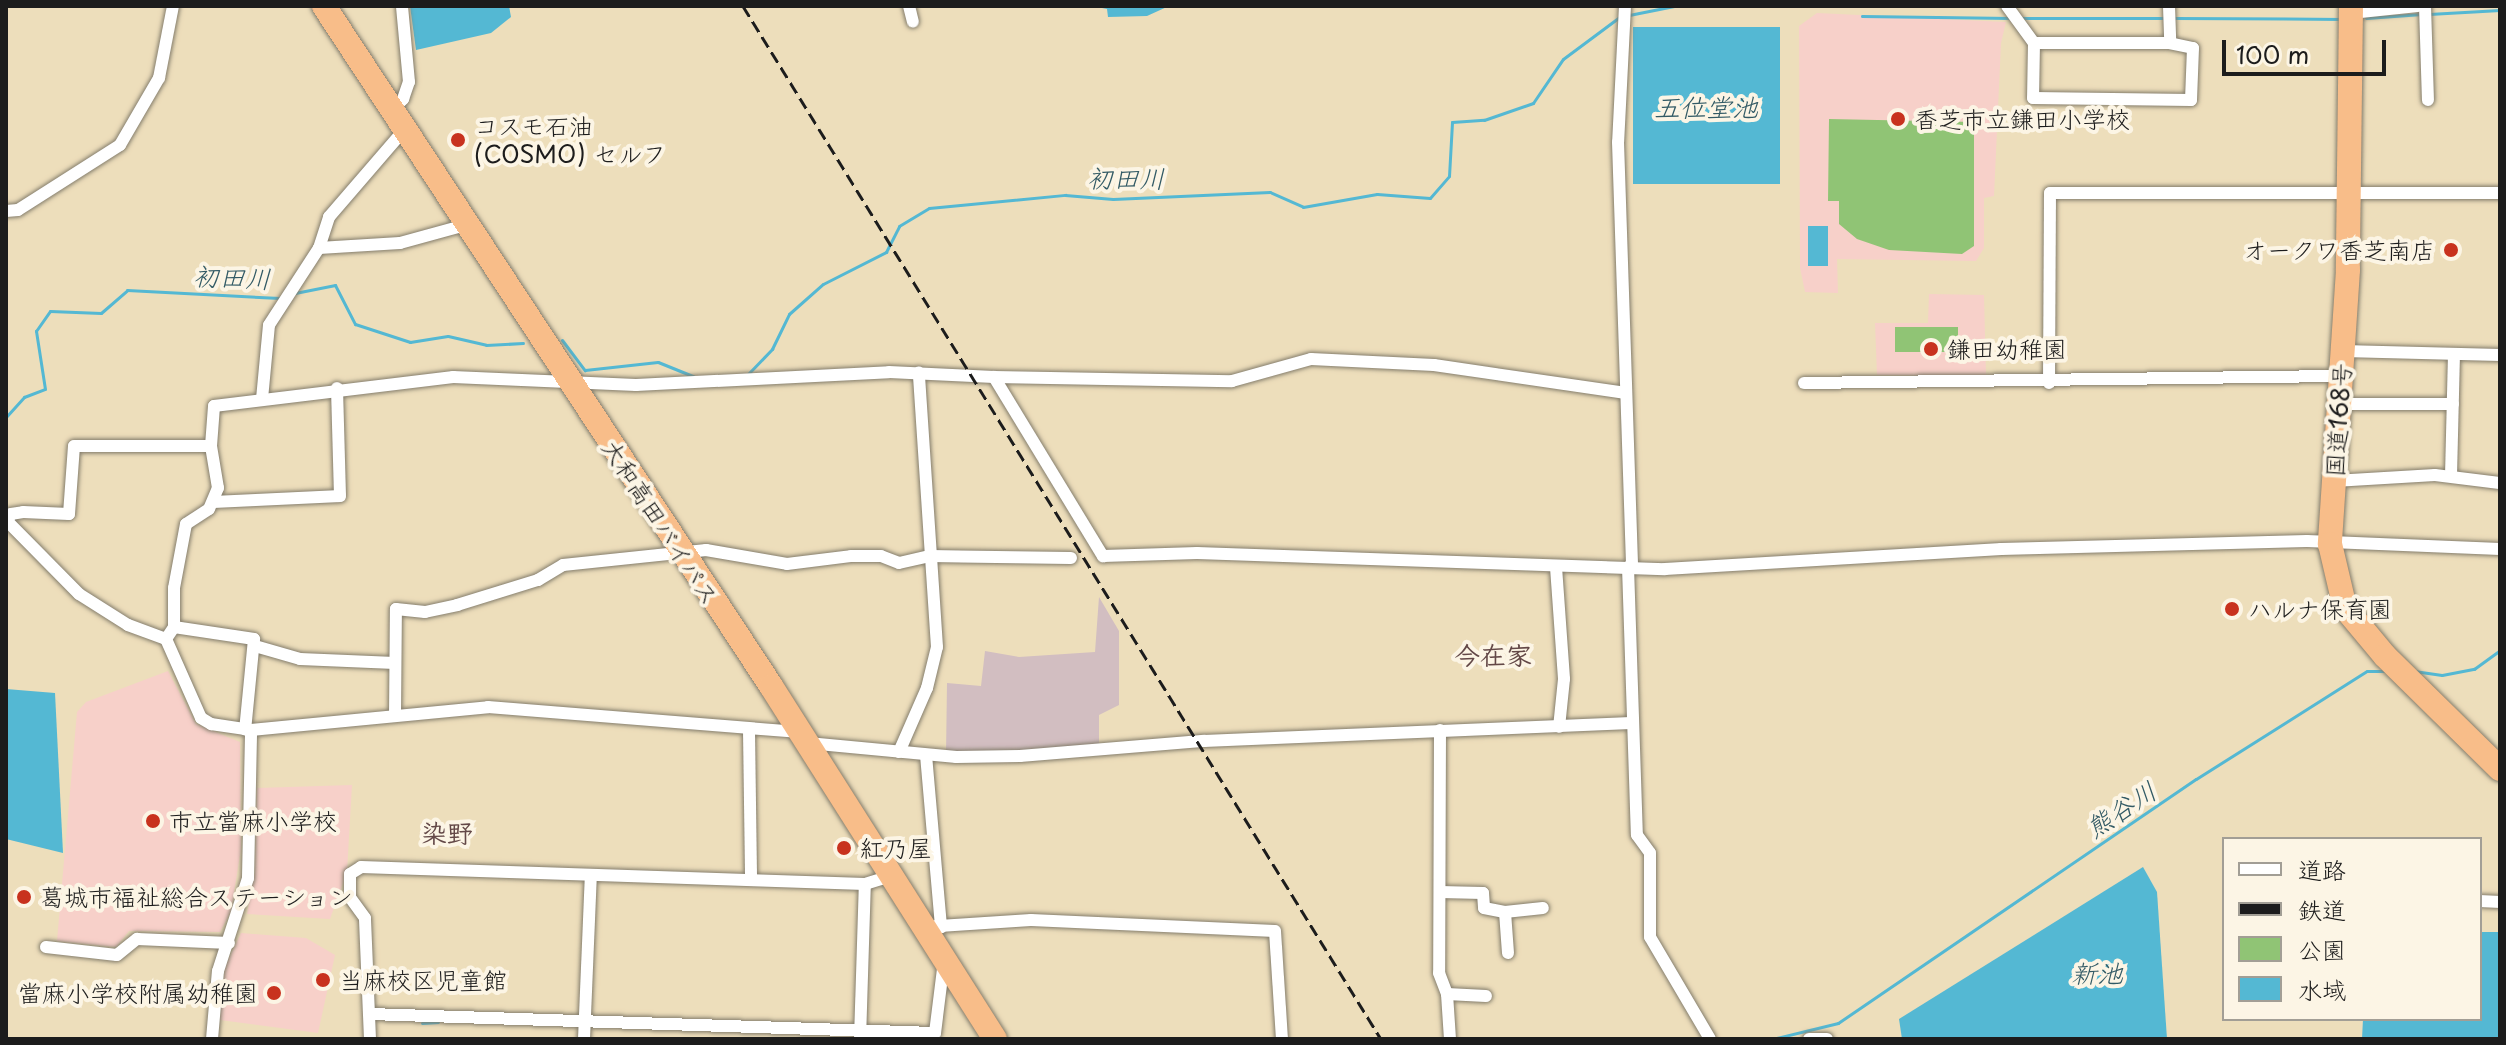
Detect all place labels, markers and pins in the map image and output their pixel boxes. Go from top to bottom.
place label: 香芝市立鎌田小学校 [1914,105,2130,133]
marker: 香芝市立鎌田小学校 [1889,110,1907,128]
place label: コスモ石油 (COSMO) セルフ [474,112,665,168]
marker: コスモ石油 (COSMO) セルフ [449,131,467,149]
place label: オークワ香芝南店 [2243,236,2435,264]
marker: オークワ香芝南店 [2442,241,2460,259]
place label: 鎌田幼稚園 [1947,335,2067,363]
marker: 鎌田幼稚園 [1922,340,1940,358]
place label: ハルナ保育園 [2248,595,2392,623]
marker: ハルナ保育園 [2223,600,2241,618]
place label: 市立當麻小学校 [169,807,337,835]
marker: 市立當麻小学校 [144,812,162,830]
place label: 紅乃屋 [860,834,932,862]
marker: 紅乃屋 [835,839,853,857]
place label: 葛城市福祉総合ステーション [40,883,352,911]
marker: 葛城市福祉総合ステーション [15,888,33,906]
place label: 当麻校区児童館 [339,966,507,994]
marker: 当麻校区児童館 [314,971,332,989]
place label: 當麻小学校附属幼稚園 [18,979,258,1007]
marker: 當麻小学校附属幼稚園 [265,984,283,1002]

